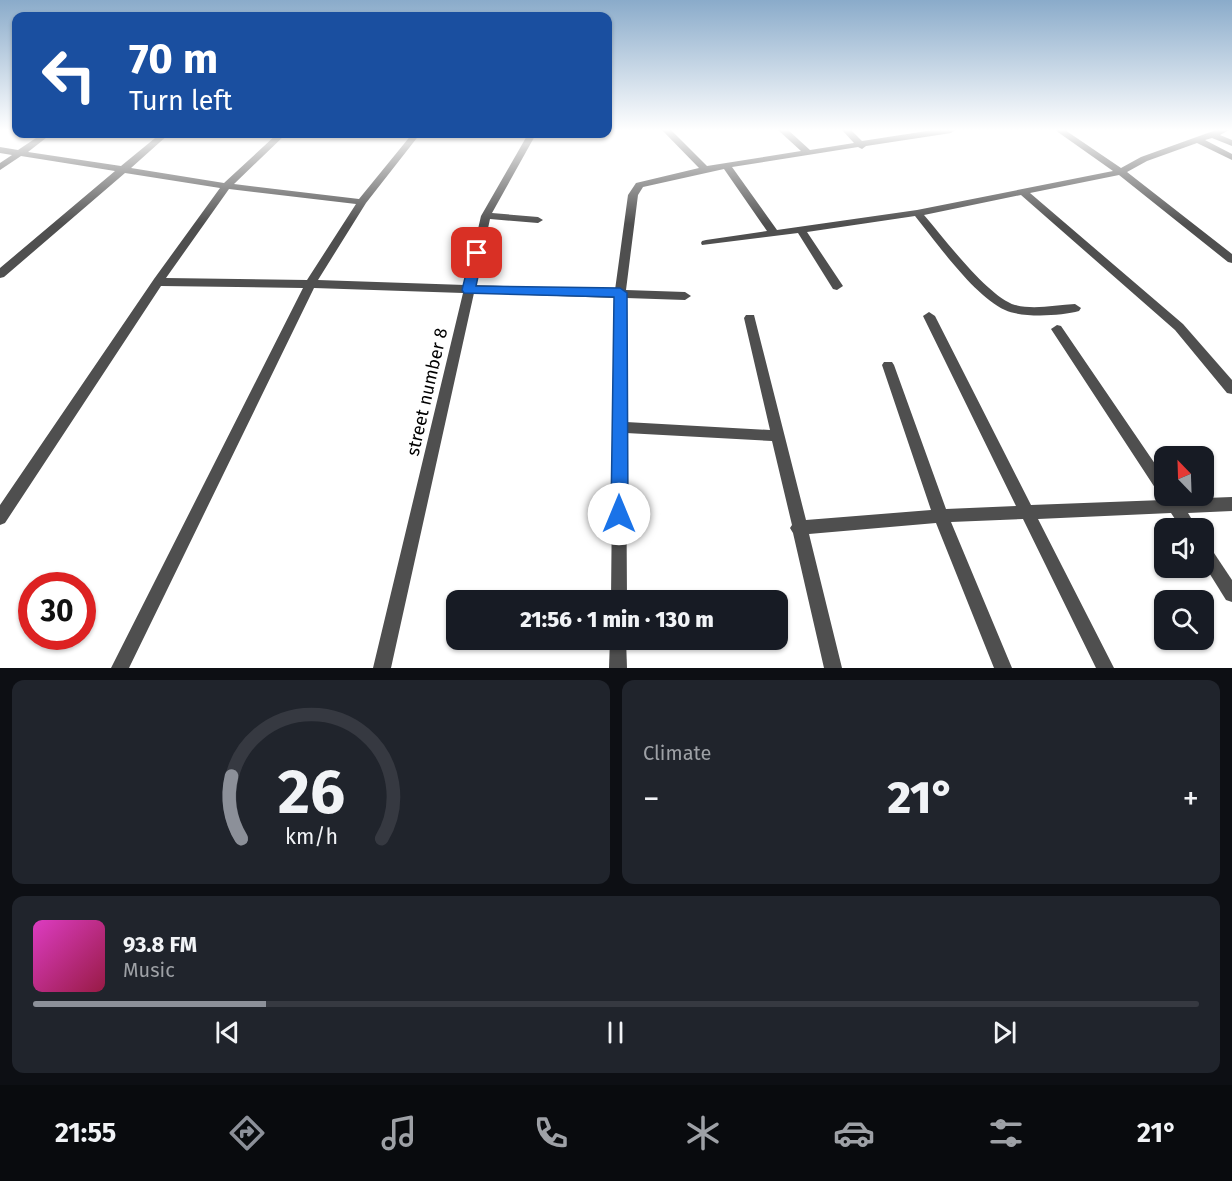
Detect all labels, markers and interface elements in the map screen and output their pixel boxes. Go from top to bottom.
text: 70 m [129,34,218,84]
icon: left [30,36,108,114]
text: Turn left [129,85,232,117]
pin [451,227,502,278]
icon: arrive [460,236,493,269]
street label: street number 8 [402,326,452,458]
north arrow [1154,446,1214,506]
map controls [1154,446,1214,650]
position arrow [587,482,651,546]
button: sound [1154,518,1214,578]
speed limit sign: 30 [18,572,96,650]
button: search [1154,590,1214,650]
text: 21:56 · 1 min · 130 m [520,606,714,633]
text: Climate [643,741,711,765]
text: 26 [277,755,345,830]
text: 21° [887,771,955,825]
text: − [643,779,660,819]
text: + [1183,779,1199,819]
text: km/h [284,824,338,850]
text: 93.8 FM [123,931,197,958]
text: Music [123,958,175,982]
icon: previous [211,1016,244,1049]
icon: pause [599,1016,632,1049]
icon: next [988,1016,1021,1049]
icon: directions [226,1112,268,1154]
icon: music [378,1112,420,1154]
icon: phone [530,1112,572,1154]
icon: climate [682,1112,724,1154]
icon: car [833,1112,875,1154]
icon: filters [985,1112,1027,1154]
text: 21:55 [55,1117,116,1149]
text: 21° [1137,1117,1177,1149]

